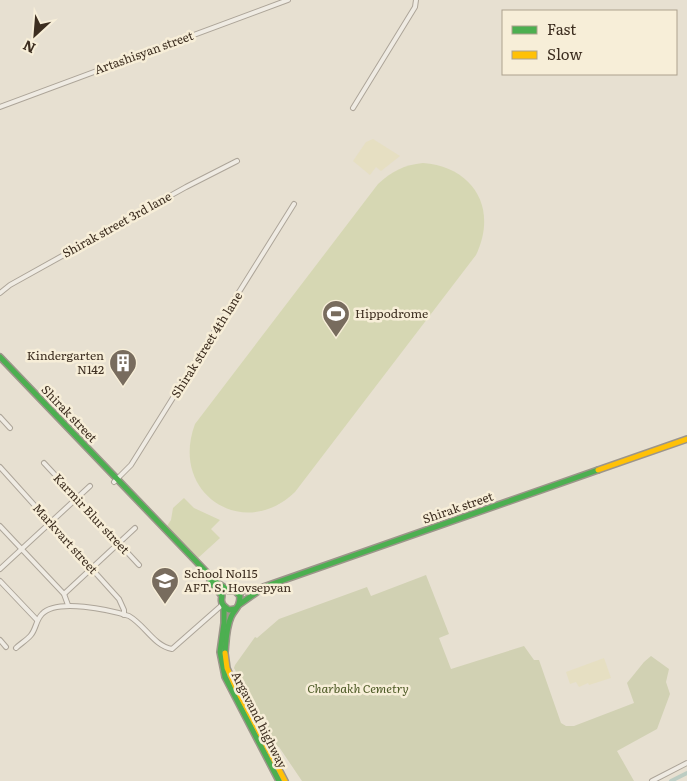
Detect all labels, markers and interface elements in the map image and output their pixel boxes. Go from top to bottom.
north arrow [10,10,60,60]
legend [502,10,677,75]
text: Fast [547,17,576,40]
street label: Artashisyan street [92,26,196,78]
text: N [19,36,39,59]
text: Slow [547,42,582,65]
street label: Shirak street 3rd lane [59,187,174,262]
street label: Shirak street 4th lane [166,288,246,401]
sports icon: Hippodrome [321,299,351,338]
place label: Hippodrome [355,304,428,322]
place label: Kindergarten N142 [27,346,104,378]
building icon: Kindergarten N142 [108,348,138,387]
street label: Shirak street [38,381,102,446]
street label: Karmir Blur street [49,469,134,558]
street label: Shirak street [420,487,496,528]
street label: Markvart street [29,499,103,578]
place label: School No115 AFT. S. Hovsepyan [184,564,291,596]
school or university icon: School No115 AFT. S. Hovsepyan [150,566,180,605]
street label: Argavand highway [228,668,292,771]
park label: Charbakh Cemetry [307,679,409,697]

